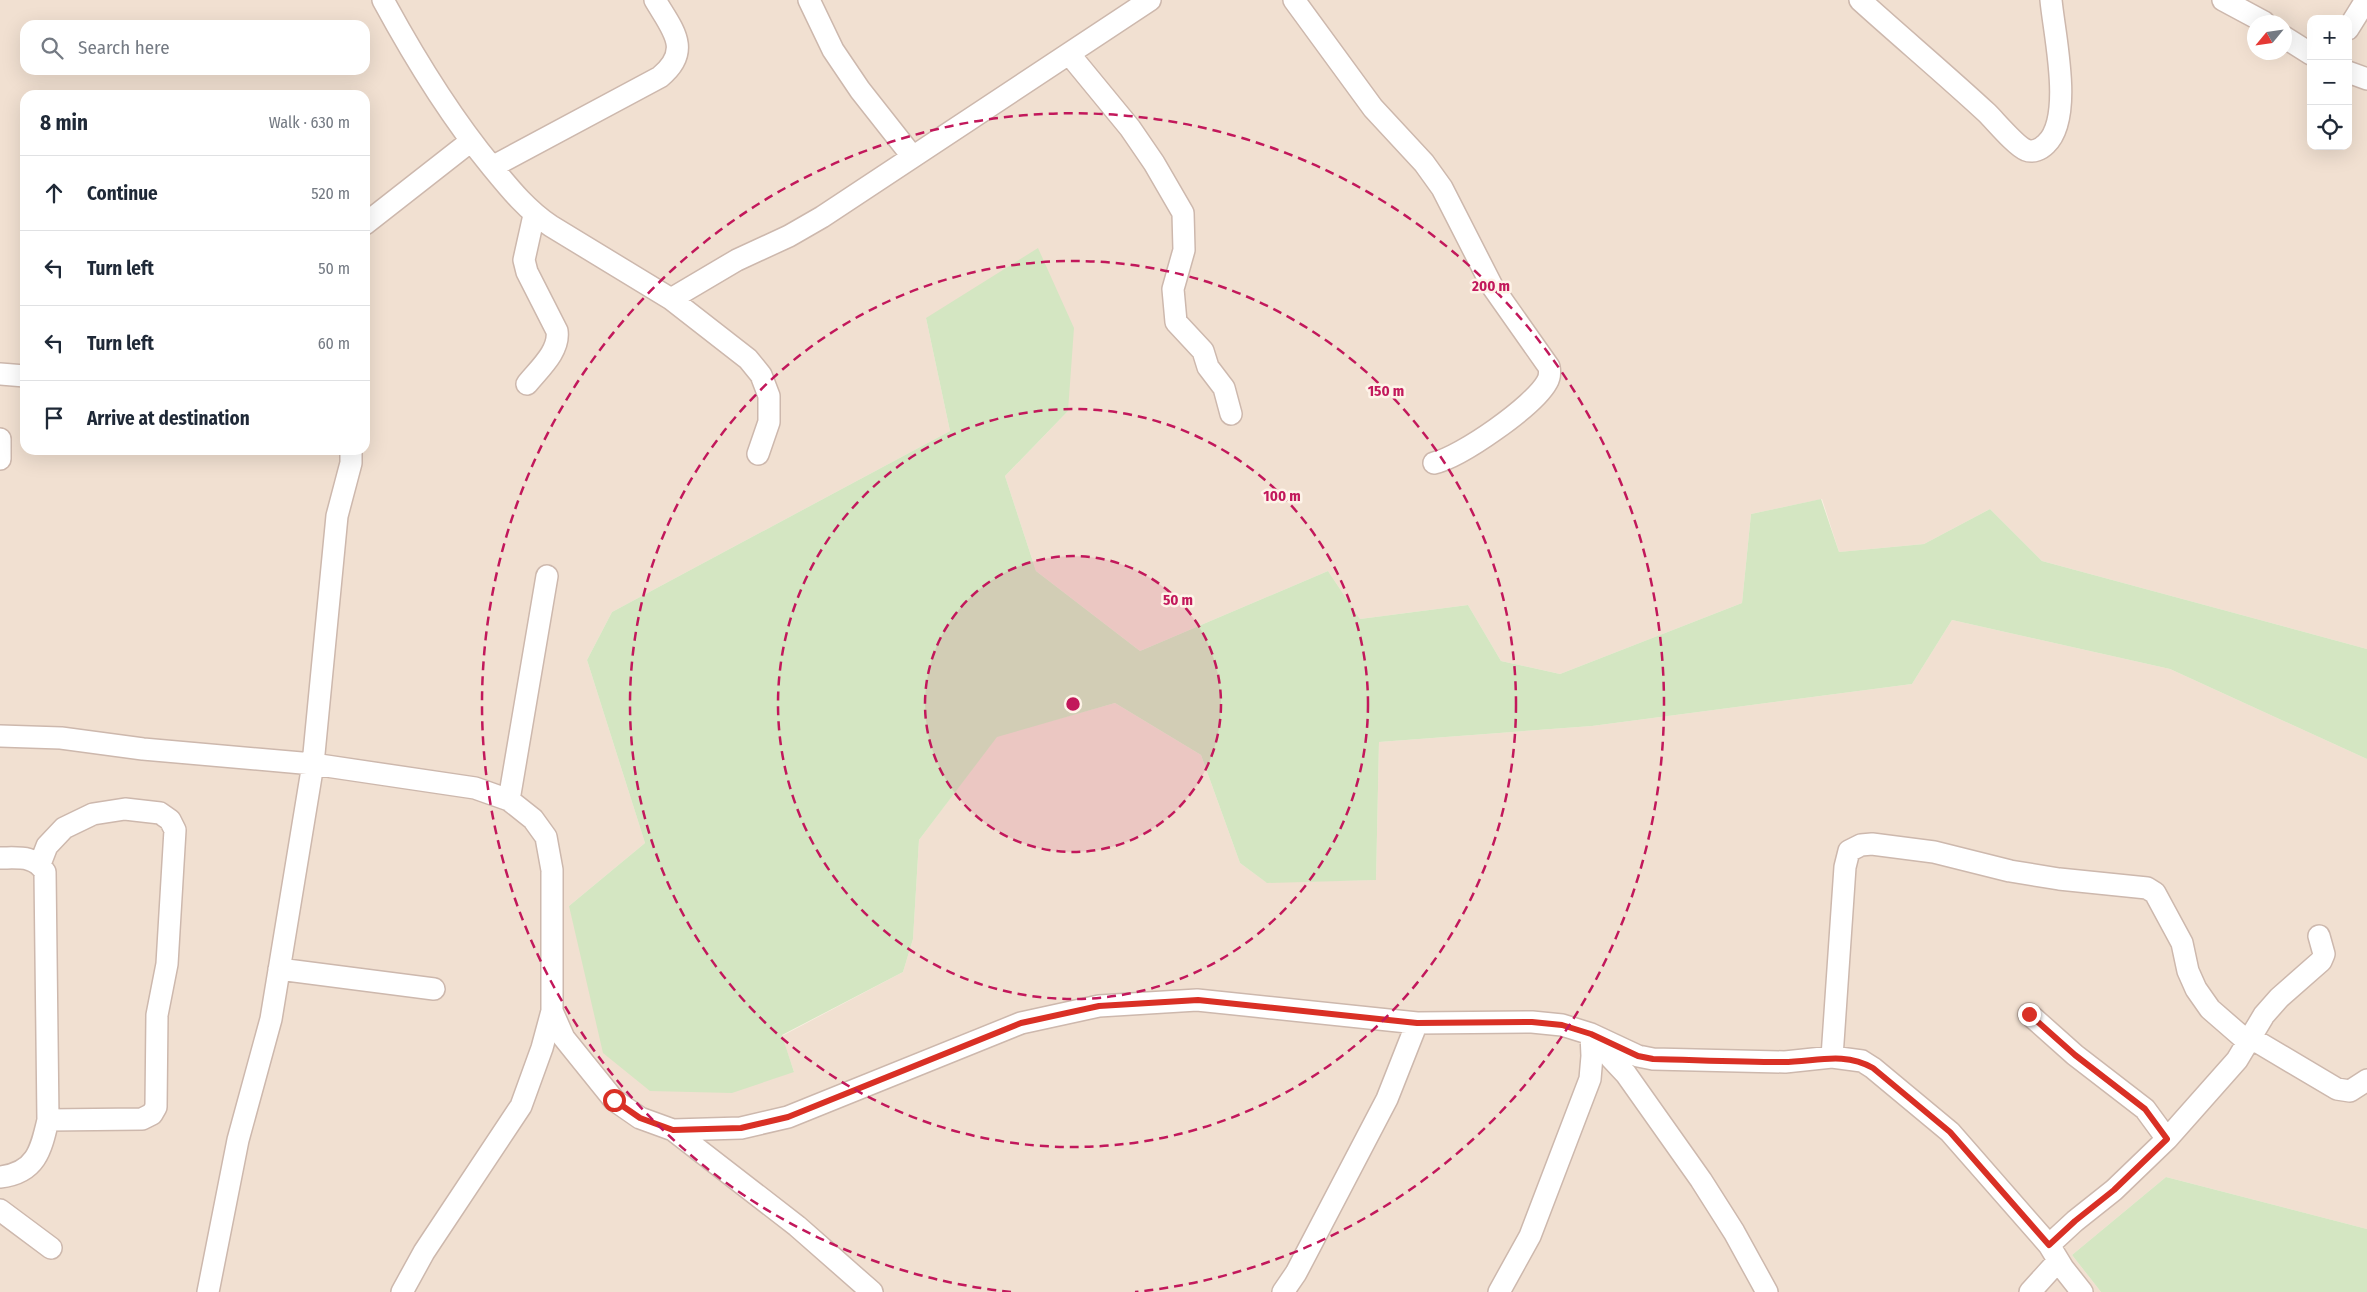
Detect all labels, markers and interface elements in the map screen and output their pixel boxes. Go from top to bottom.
north arrow [2247,15,2292,60]
map controls [2307,15,2352,150]
button: + [2307,15,2352,60]
search box [20,20,370,75]
icon: search [38,34,66,62]
text: Search here [78,36,170,59]
button: − [2307,60,2352,105]
button: locate [2307,105,2352,150]
text: 8 min [40,110,88,136]
text: Walk · 630 m [269,113,350,132]
icon: ahead [40,179,68,207]
text: Continue [87,182,158,205]
text: 520 m [311,184,350,203]
icon: left [40,254,68,282]
text: Turn left [87,257,154,280]
text: 50 m [318,259,350,278]
text: 200 m [1471,277,1510,295]
icon: left [40,329,68,357]
text: Turn left [87,332,154,355]
text: 60 m [318,334,350,353]
text: 150 m [1368,382,1404,400]
icon: arrive [40,404,68,432]
text: Arrive at destination [87,407,250,430]
text: 100 m [1263,487,1301,505]
text: 50 m [1163,591,1193,609]
centre of rings [1064,695,1082,713]
route end [2018,1003,2041,1026]
route start [603,1089,626,1112]

